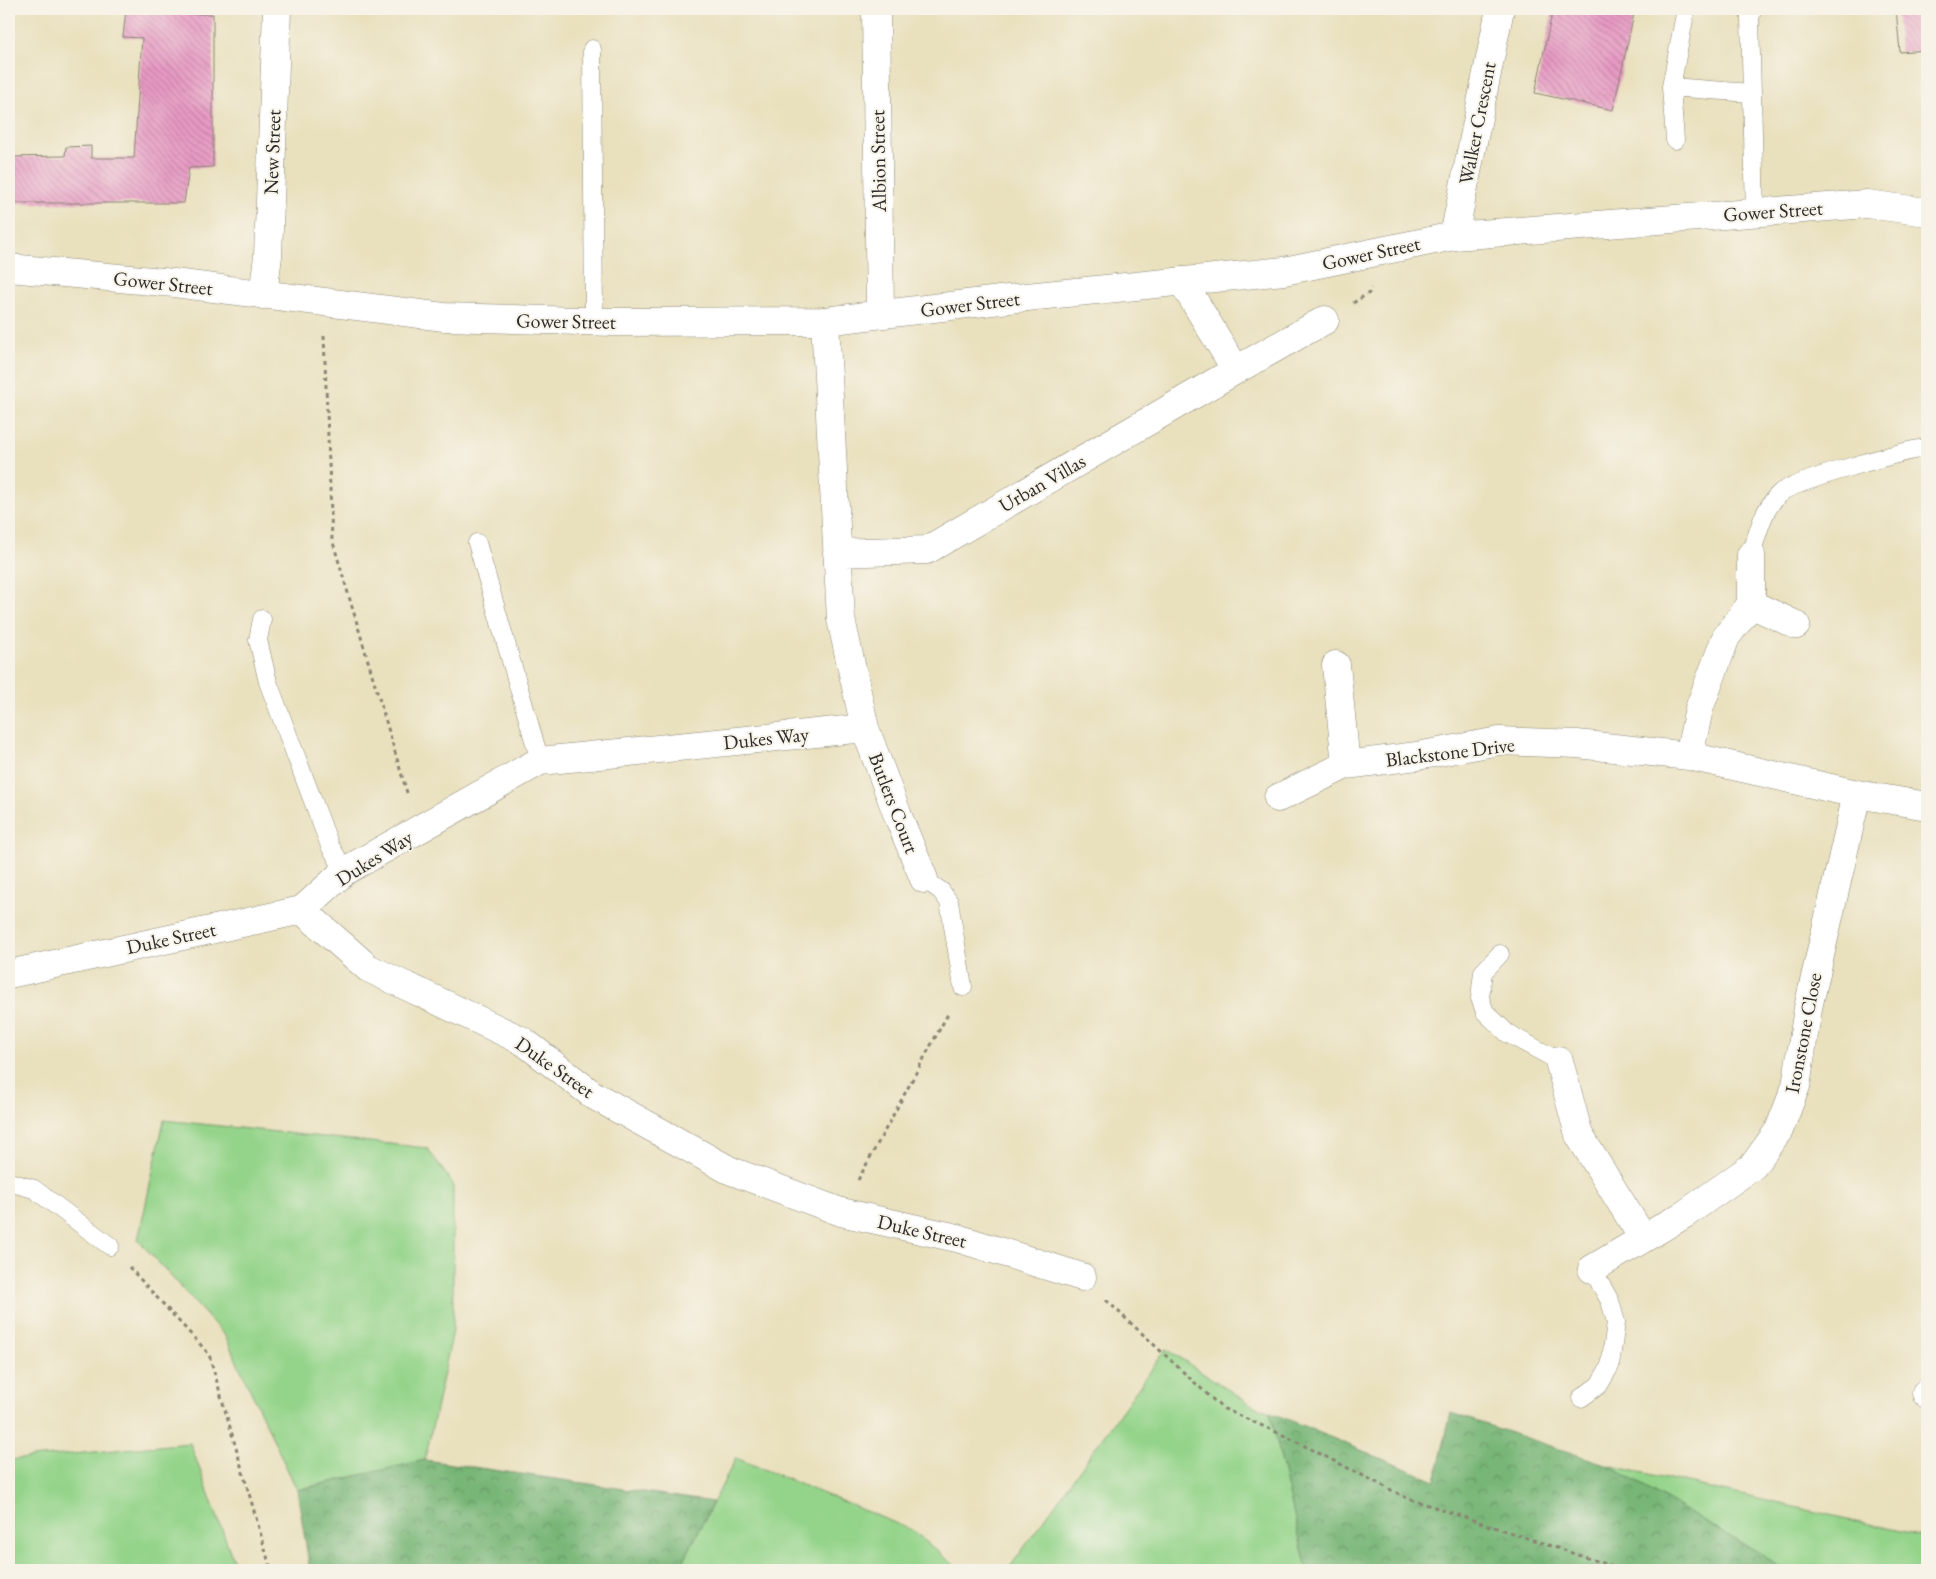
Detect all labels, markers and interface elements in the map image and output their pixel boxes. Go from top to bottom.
street label: Walker Crescent [1452,59,1502,187]
street label: New Street [258,108,287,195]
street label: Albion Street [864,109,892,213]
street label: Gower Street [1722,195,1824,227]
street label: Gower Street [1319,230,1423,276]
street label: Gower Street [112,265,215,301]
street label: Gower Street [919,285,1022,323]
street label: Gower Street [516,307,617,335]
street label: Urban Villas [994,448,1090,518]
street label: Dukes Way [722,721,810,755]
street label: Blackstone Drive [1384,731,1516,773]
street label: Butlers Court [863,749,925,858]
street label: Dukes Way [331,824,418,892]
street label: Duke Street [124,916,219,960]
street label: Ironstone Close [1779,970,1827,1095]
street label: Duke Street [510,1030,600,1104]
street label: Duke Street [875,1208,970,1254]

